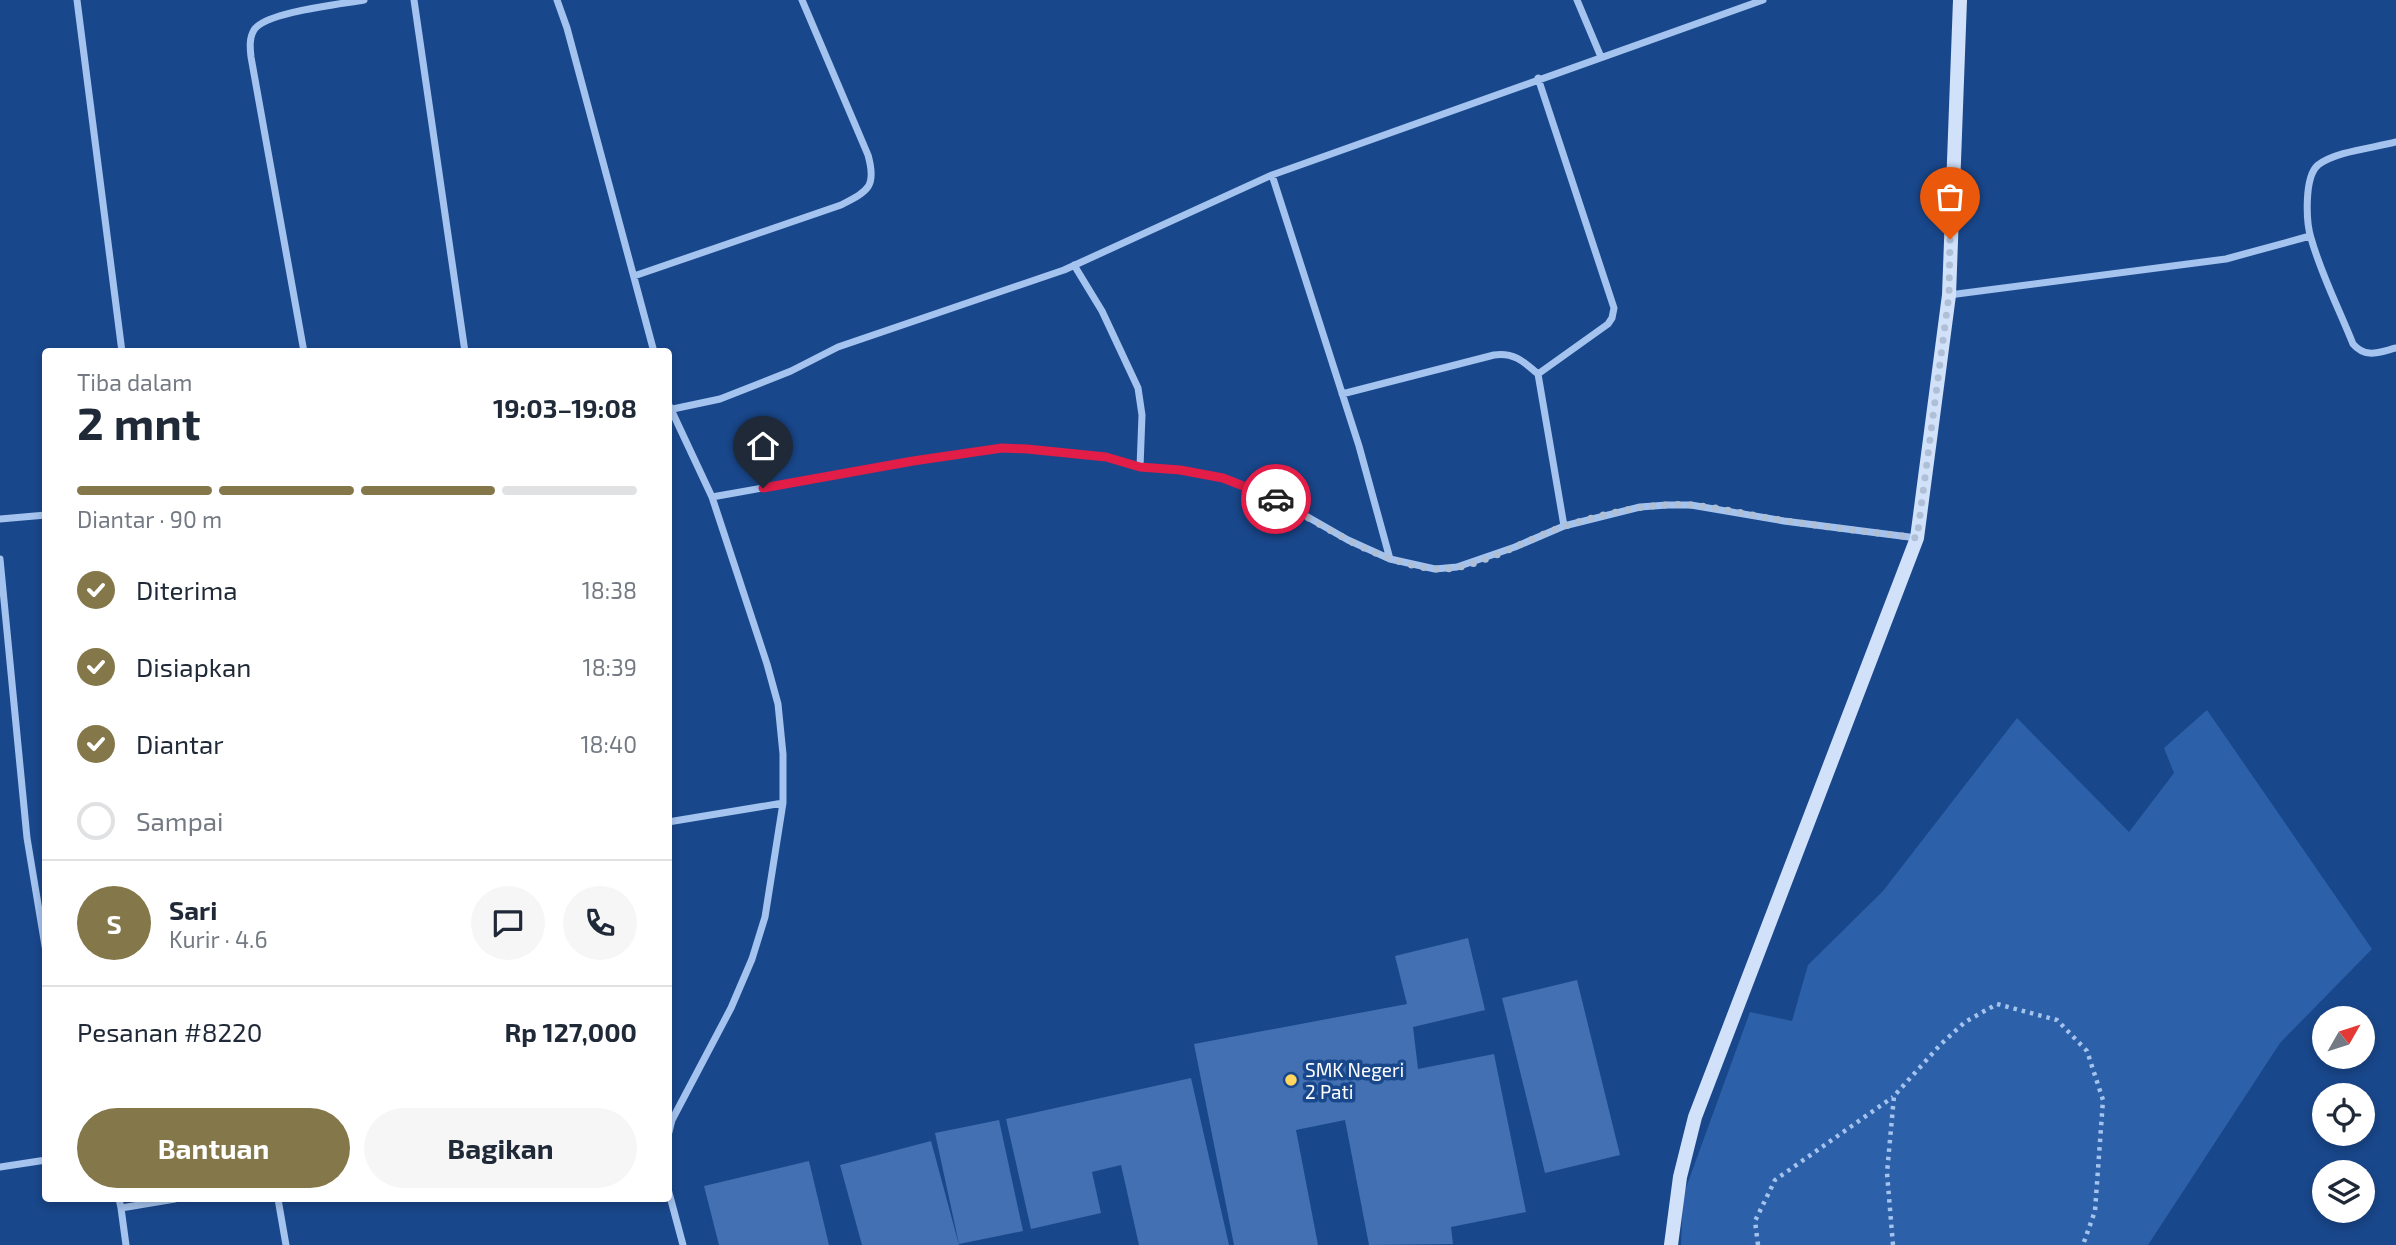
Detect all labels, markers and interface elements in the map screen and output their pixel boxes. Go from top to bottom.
pin [1920,167,1980,239]
icon: bag [1931,178,1969,216]
text: Tiba dalam [77,368,192,396]
text: 19:03–19:08 [493,392,637,423]
text: 2 mnt [77,394,201,449]
pin [733,416,793,488]
icon: home [744,427,782,465]
courier [1241,464,1311,534]
icon: car [1257,480,1295,518]
text: Diantar · 90 m [77,505,222,533]
icon: check [77,571,115,609]
text: Diterima [136,574,238,605]
text: 18:38 [582,576,637,604]
icon: check [77,648,115,686]
text: Disiapkan [136,651,251,682]
text: 18:39 [583,653,637,681]
icon: check [77,725,115,763]
text: Diantar [136,728,224,759]
text: 18:40 [580,730,637,758]
text: Sampai [136,805,223,836]
button: chat [471,886,545,960]
button: phone [563,886,637,960]
text: Sari [169,894,217,925]
text: S [106,908,122,939]
text: Kurir · 4.6 [169,925,268,953]
north arrow [2312,1006,2375,1069]
map controls [2312,1006,2375,1223]
text: Pesanan #8220 [77,1016,262,1047]
text: Rp 127,000 [504,1016,637,1047]
place label: SMK Negeri 2 Pati [1305,1058,1404,1103]
marker: SMK Negeri 2 Pati [1283,1072,1299,1088]
button: locate [2312,1083,2375,1146]
button: Bantuan [77,1108,350,1188]
button: Bagikan [364,1108,637,1188]
button: layers [2312,1160,2375,1223]

